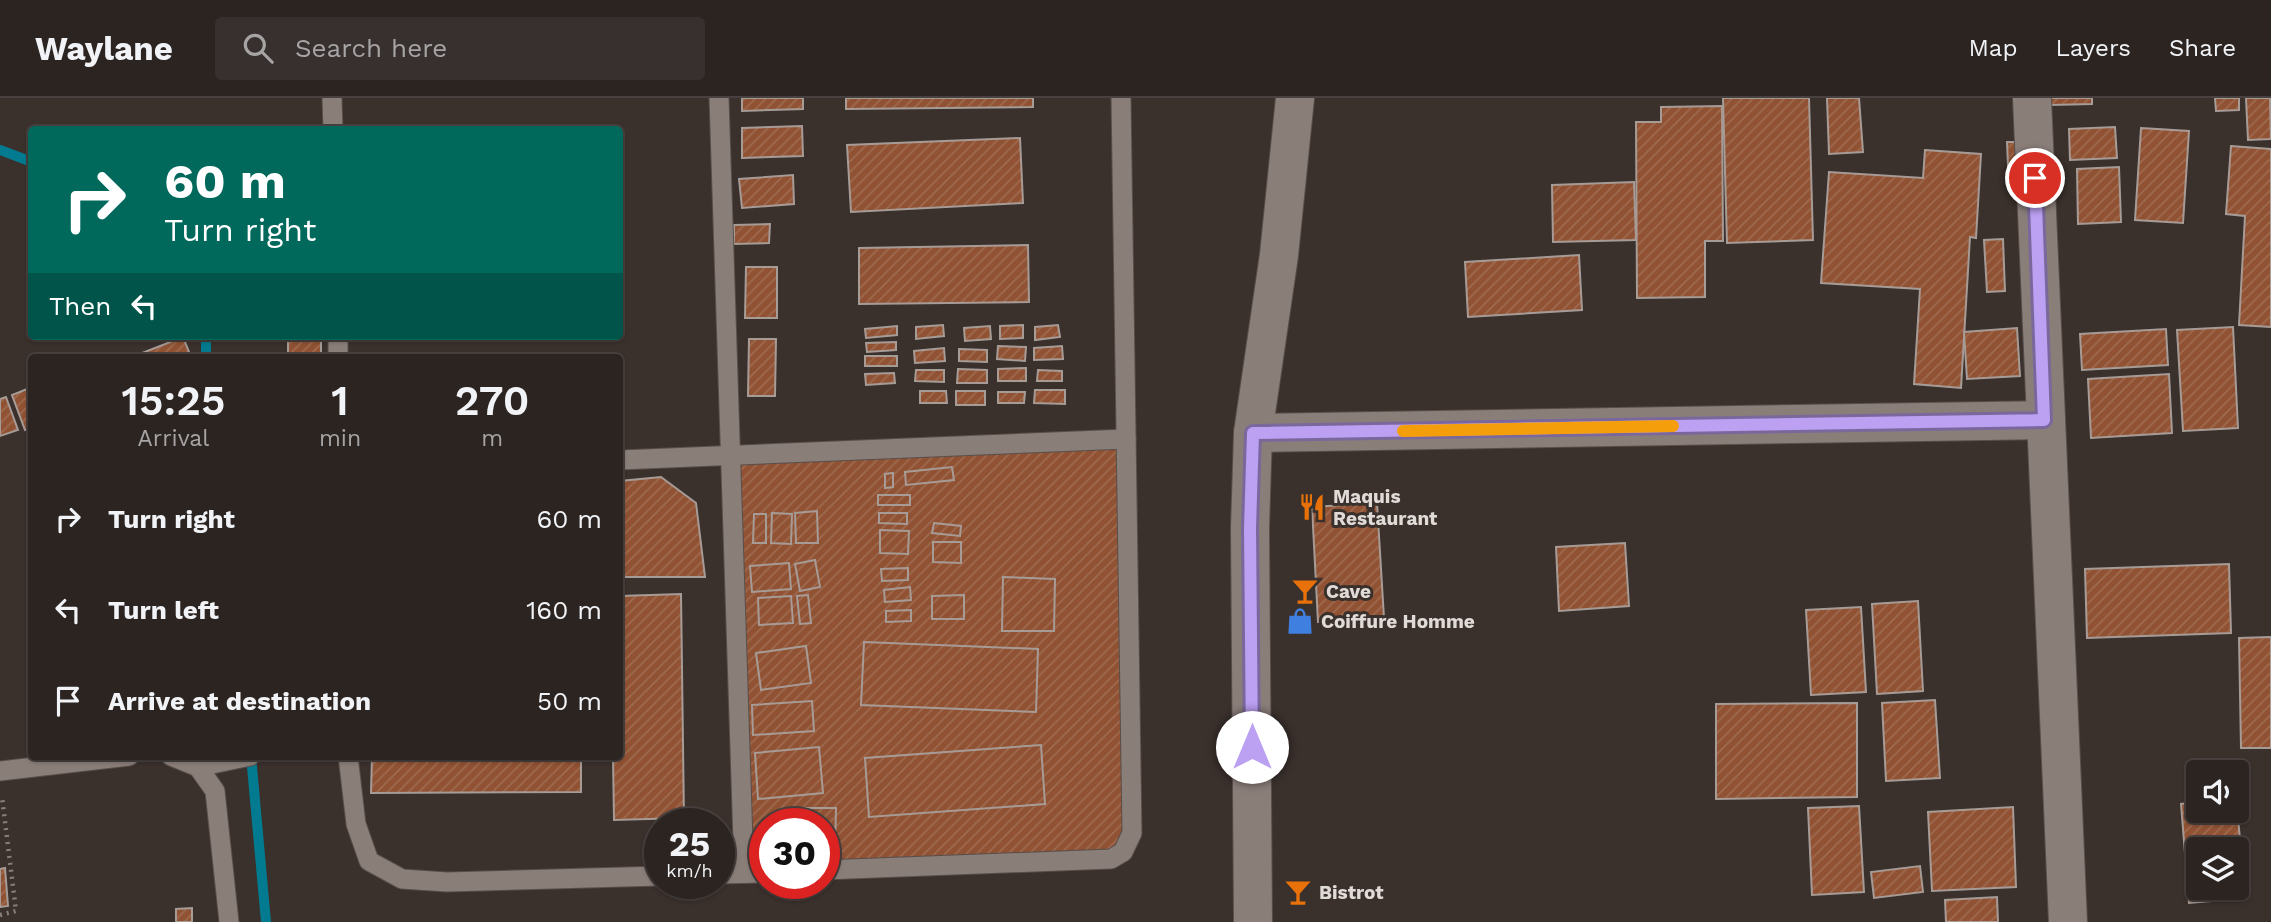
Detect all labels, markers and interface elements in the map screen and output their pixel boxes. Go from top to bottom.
search box [215,17,705,80]
text: Waylane [35,29,173,68]
icon: search [239,29,277,67]
text: Search here [295,33,447,63]
text: Map [1969,34,2017,62]
text: Layers [2055,34,2131,62]
text: Share [2169,34,2236,62]
pin [2005,148,2065,208]
text: 60 m [164,152,286,210]
icon: right [49,154,140,245]
icon: arrive [2016,159,2054,197]
text: Turn right [164,211,316,249]
icon: left [125,287,163,325]
text: Then [49,291,111,321]
text: 15:25 [122,376,225,425]
text: 1 [331,376,349,425]
text: 270 [455,376,529,425]
text: Arrival [138,425,209,452]
text: min [319,425,361,452]
text: m [481,425,503,452]
place label: Maquis Restaurant [1333,485,1438,530]
restaurant icon: Maquis Restaurant [1297,492,1327,522]
icon: right [49,500,87,538]
text: Turn right [108,504,235,534]
text: 60 m [536,504,602,534]
bar icon: Cave [1290,576,1320,606]
place label: Cave [1326,580,1371,603]
icon: left [49,591,87,629]
text: Turn left [108,595,219,625]
text: 160 m [526,595,602,625]
shop icon: Coiffure Homme [1285,606,1315,636]
place label: Coiffure Homme [1321,610,1475,633]
icon: arrive [49,682,87,720]
text: Arrive at destination [108,686,371,716]
text: 50 m [537,686,602,716]
position arrow [1215,710,1289,784]
map controls [2186,760,2249,900]
button: sound [2186,760,2249,823]
speed limit sign: 30 [749,808,840,899]
text: 25 [669,823,710,865]
button: layers [2186,837,2249,900]
text: km/h [666,860,713,881]
bar icon: Bistrot [1283,877,1313,907]
place label: Bistrot [1319,881,1384,904]

